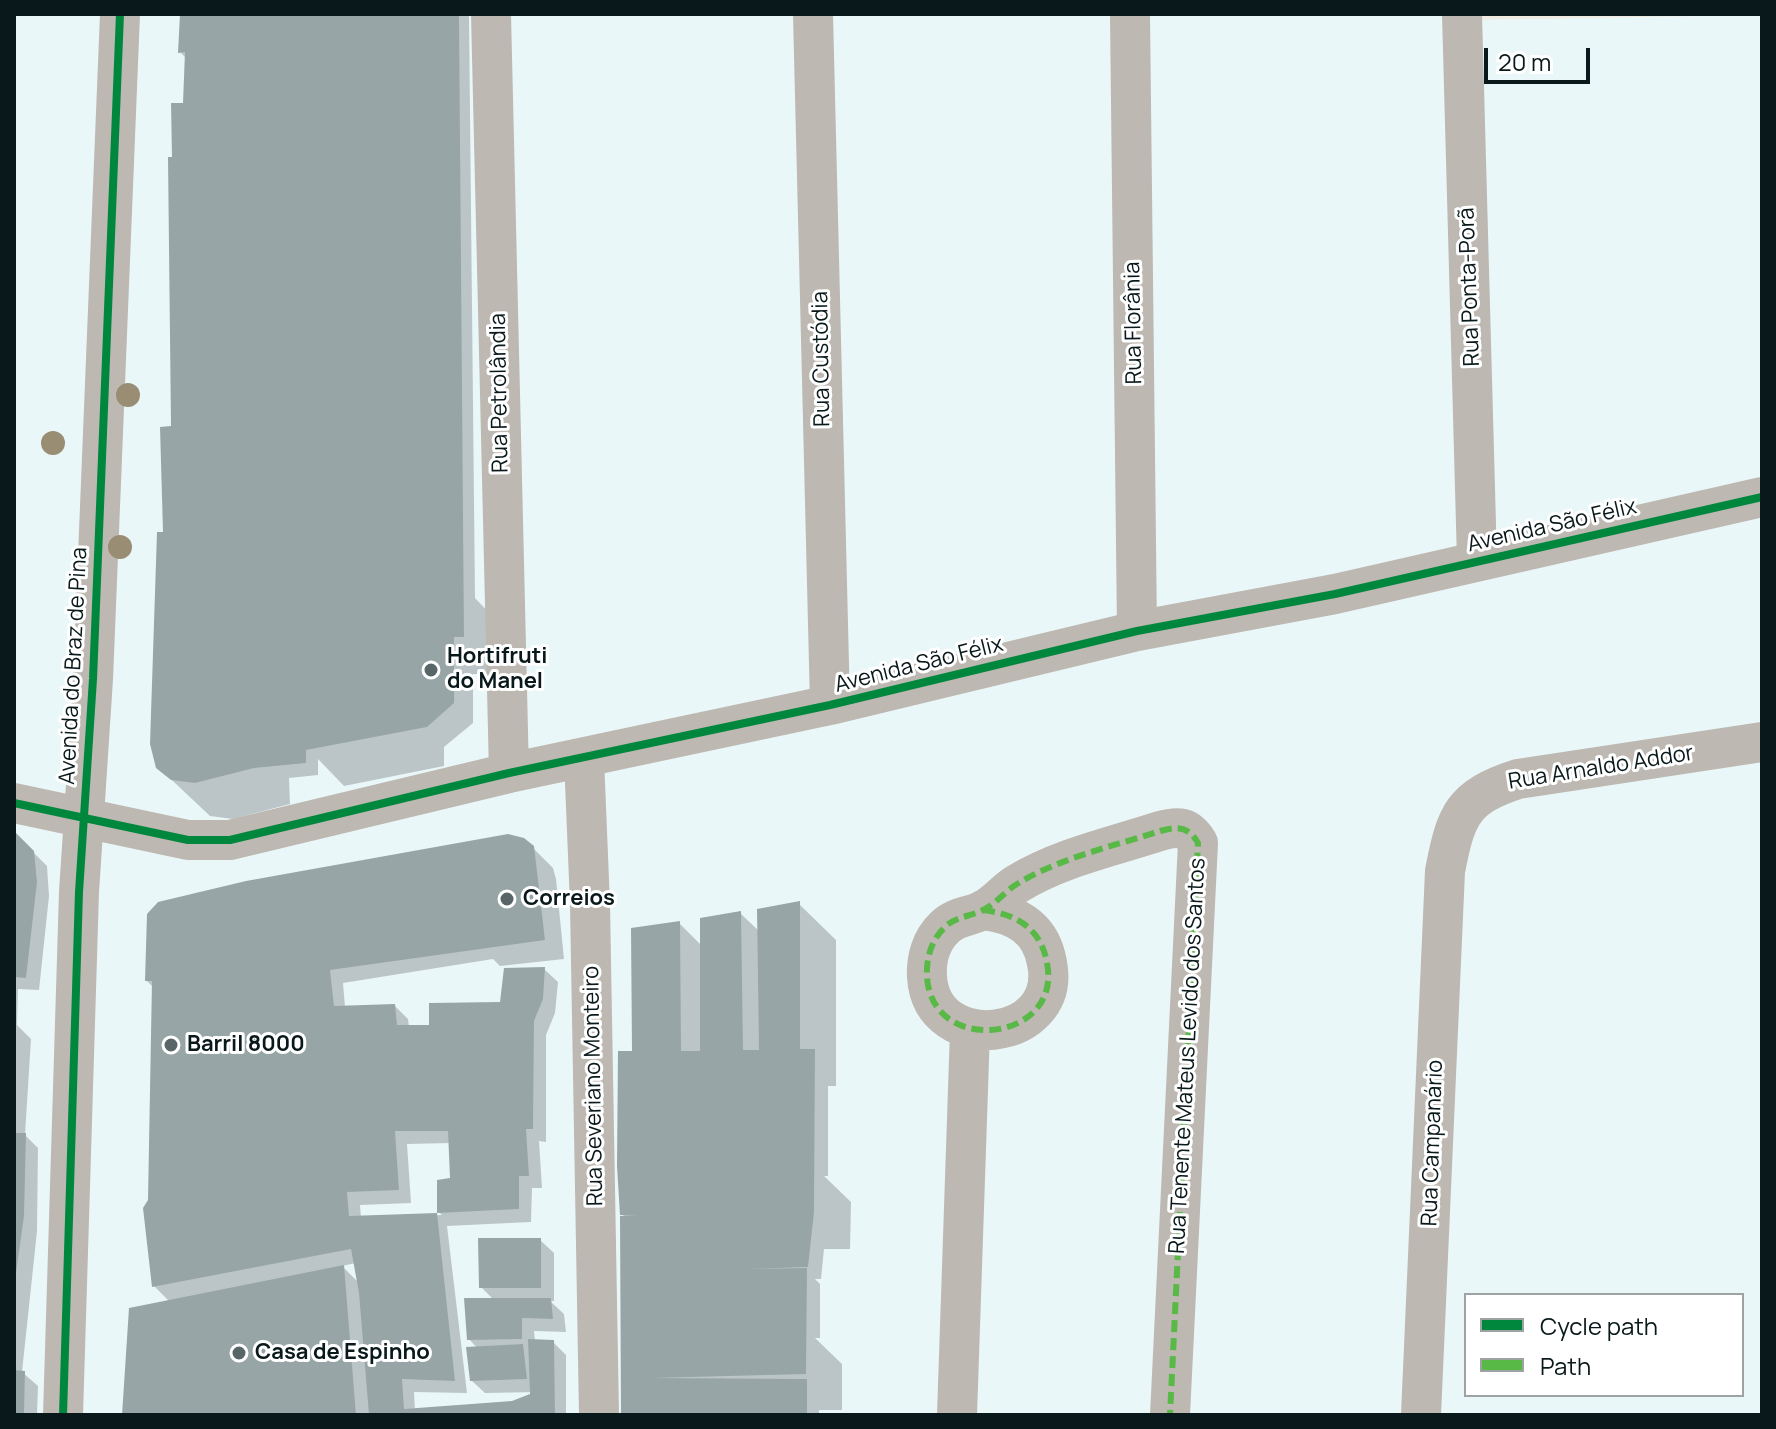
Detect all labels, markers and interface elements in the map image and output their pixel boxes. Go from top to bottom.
scale bar [1488,32,1594,82]
text: 20 m [1498,45,1551,78]
street label: Rua Ponta-Porã [1454,207,1486,367]
street label: Rua Florânia [1120,261,1148,385]
street label: Rua Custódia [808,291,836,427]
street label: Rua Petrolândia [485,313,515,473]
street label: Avenida São Félix [1465,494,1639,558]
street label: Avenida do Braz de Pina [55,547,93,785]
street label: Avenida São Félix [832,631,1006,699]
place label: Hortifruti do Manel [447,644,547,696]
marker: Hortifruti do Manel [422,661,440,679]
street label: Rua Arnaldo Addor [1506,740,1696,796]
street label: Rua Tenente Mateus Levido dos Santos [1164,857,1212,1255]
place label: Correios [523,886,615,912]
marker: Correios [498,890,516,908]
street label: Rua Severiano Monteiro [579,966,609,1206]
place label: Barril 8000 [187,1032,305,1058]
marker: Barril 8000 [162,1036,180,1054]
street label: Rua Campanário [1417,1059,1449,1227]
legend [1464,1293,1744,1397]
text: Cycle path [1540,1309,1658,1342]
place label: Casa de Espinho [255,1340,430,1366]
marker: Casa de Espinho [230,1344,248,1362]
text: Path [1540,1349,1591,1382]

